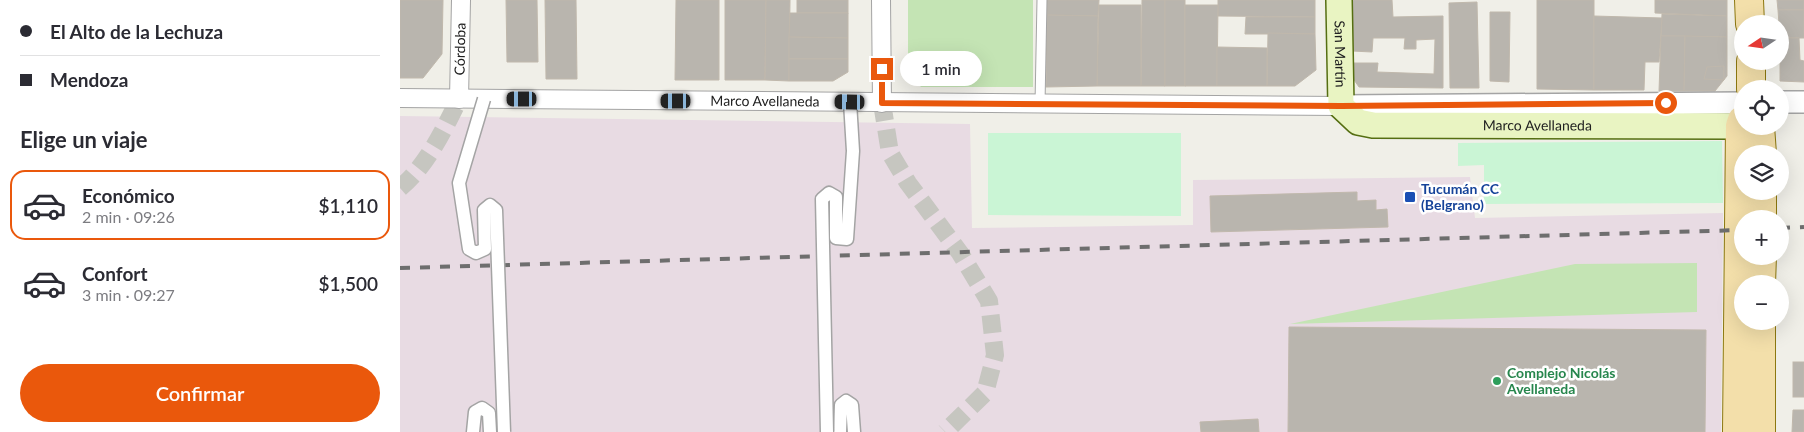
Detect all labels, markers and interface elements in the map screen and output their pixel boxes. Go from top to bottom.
north arrow [1734,15,1789,70]
map controls [1734,15,1789,330]
text: El Alto de la Lechuza [50,20,223,43]
street label: San Martín [1331,20,1350,88]
street label: Córdoba [450,22,469,75]
callout: 1 min [900,52,982,86]
route end [871,58,893,80]
text: 1 min [921,59,961,78]
text: Mendoza [50,68,128,91]
button: locate [1734,80,1789,135]
car [507,92,537,107]
street label: Marco Avellaneda [710,92,820,110]
route start [1655,92,1677,114]
car [661,94,691,109]
car [834,94,865,110]
street label: Marco Avellaneda [1483,116,1592,134]
text: Elige un viaje [20,126,148,153]
button: layers [1734,145,1789,200]
place label: Tucumán CC (Belgrano) [1421,180,1500,213]
icon: car [22,183,67,228]
text: Económico [82,184,175,207]
marker: Tucumán CC (Belgrano) [1403,190,1417,204]
text: $1,110 [319,194,378,217]
text: 2 min · 09:26 [82,207,175,226]
button: + [1734,210,1789,265]
icon: car [22,261,67,306]
text: Confort [82,262,147,285]
text: $1,500 [319,272,378,295]
button: − [1734,275,1789,330]
text: 3 min · 09:27 [82,285,175,304]
button: Confirmar [20,364,380,422]
place label: Complejo Nicolás Avellaneda [1506,364,1615,397]
marker: Complejo Nicolás Avellaneda [1491,375,1503,387]

